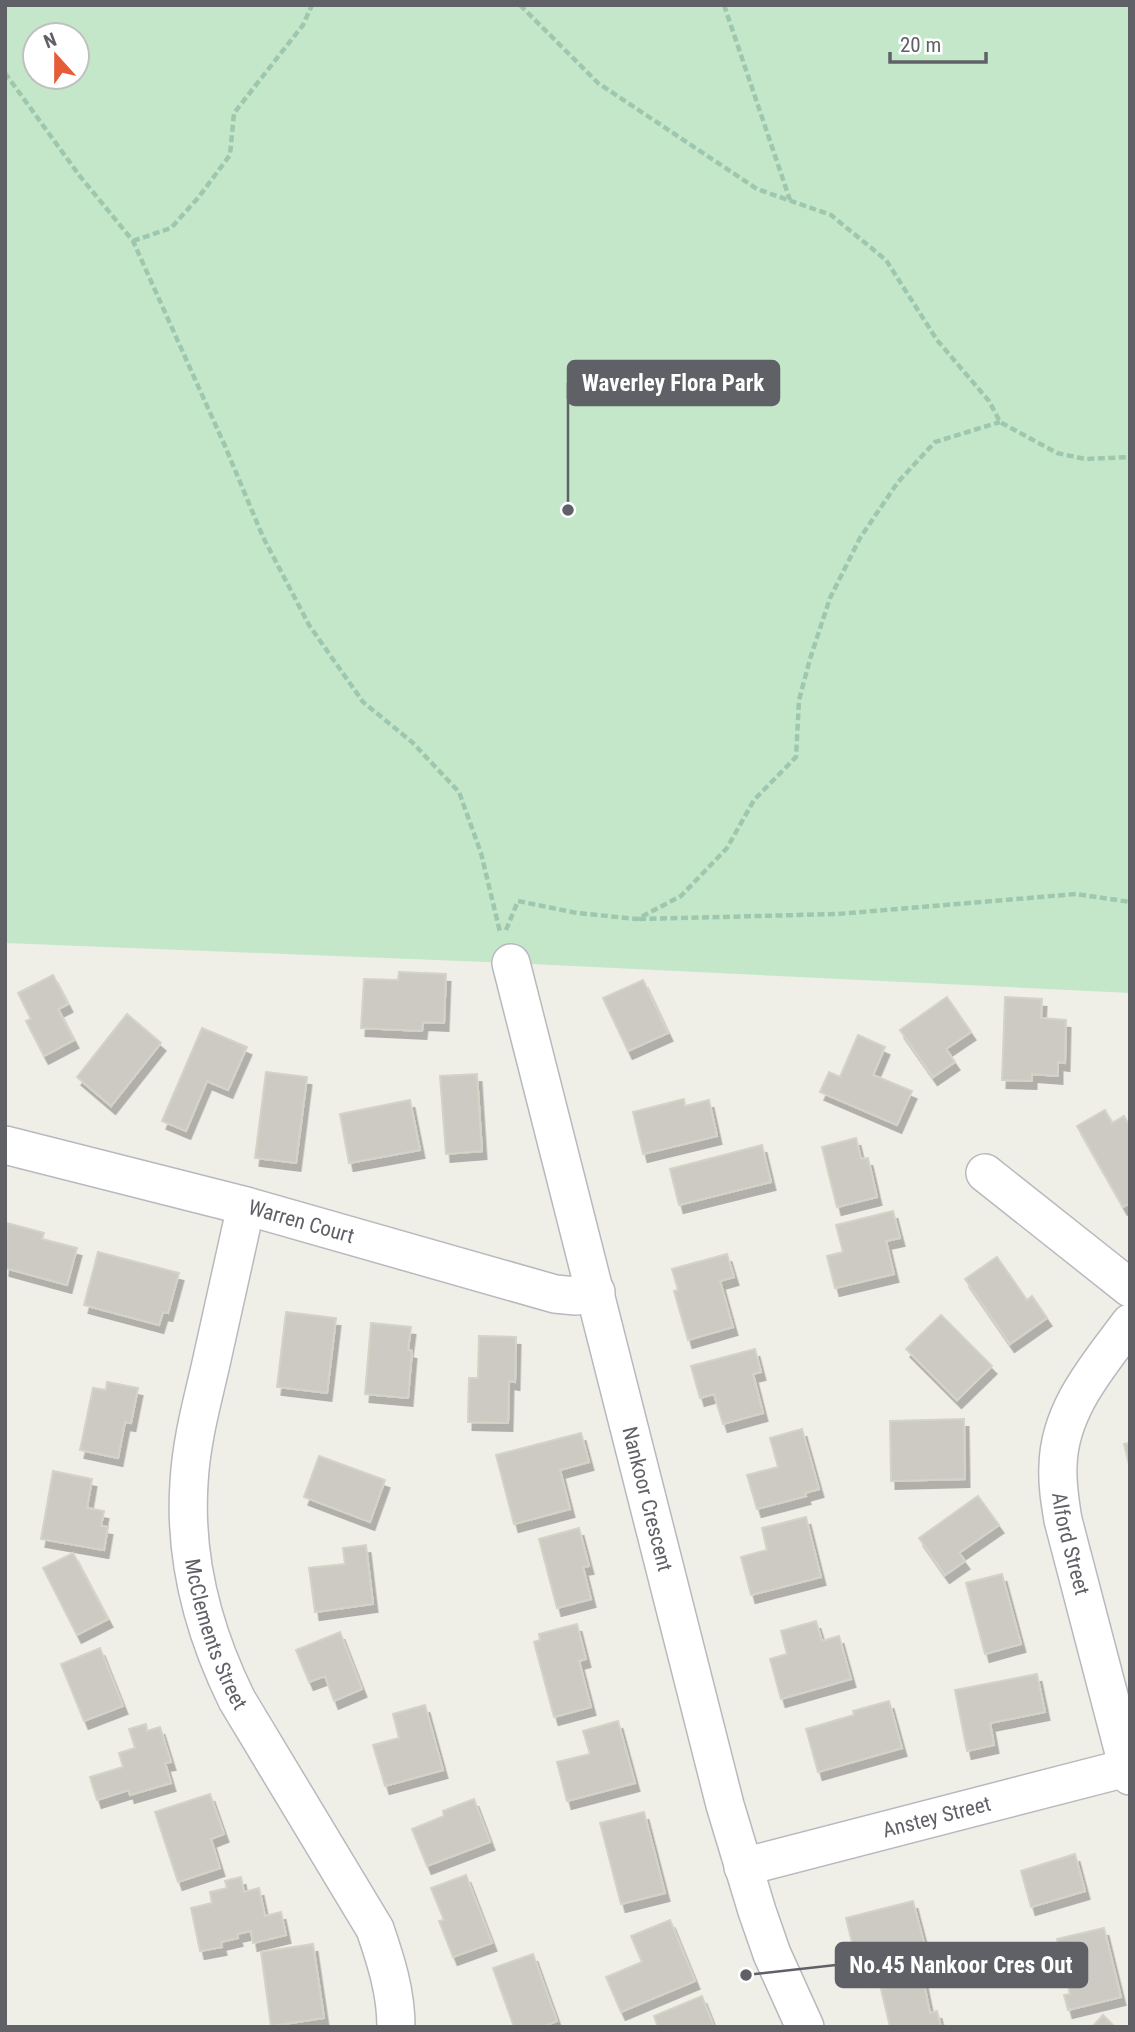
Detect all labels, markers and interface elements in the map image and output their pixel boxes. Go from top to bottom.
north arrow [21,21,91,91]
scale bar [890,21,986,65]
text: N [41,28,60,53]
text: 20 m [900,33,941,57]
callout: Waverley Flora Park [568,361,779,405]
text: Waverley Flora Park [582,370,765,397]
street label: Warren Court [246,1195,357,1248]
street label: Nankoor Crescent [617,1424,677,1574]
street label: Alford Street [1047,1491,1094,1598]
street label: McClements Street [180,1557,252,1714]
street label: Anstey Street [880,1792,993,1842]
callout: No.45 Nankoor Cres Out [836,1943,1087,1987]
text: No.45 Nankoor Cres Out [849,1952,1073,1979]

